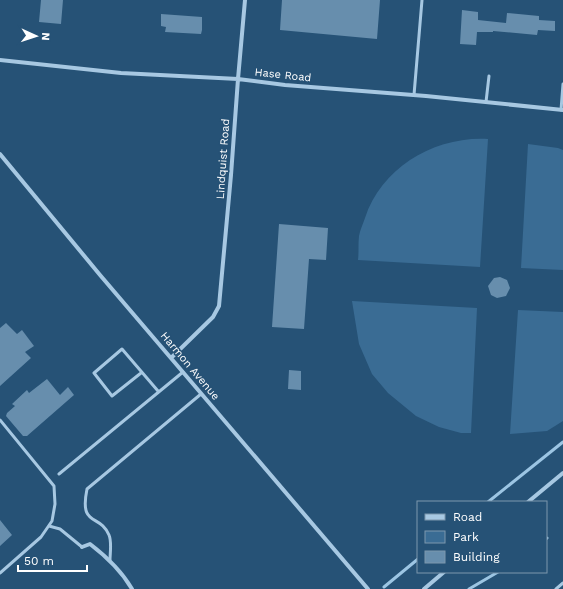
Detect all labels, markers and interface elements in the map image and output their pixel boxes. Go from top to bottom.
north arrow [16,16,56,56]
text: N [39,32,52,41]
street label: Hase Road [254,66,312,84]
street label: Lindquist Road [214,118,232,200]
street label: Harmon Avenue [158,329,222,403]
legend [417,501,547,573]
text: Road [453,510,482,524]
text: Park [453,530,479,544]
scale bar [18,547,87,573]
text: Building [453,550,500,564]
text: 50 m [24,554,54,568]

